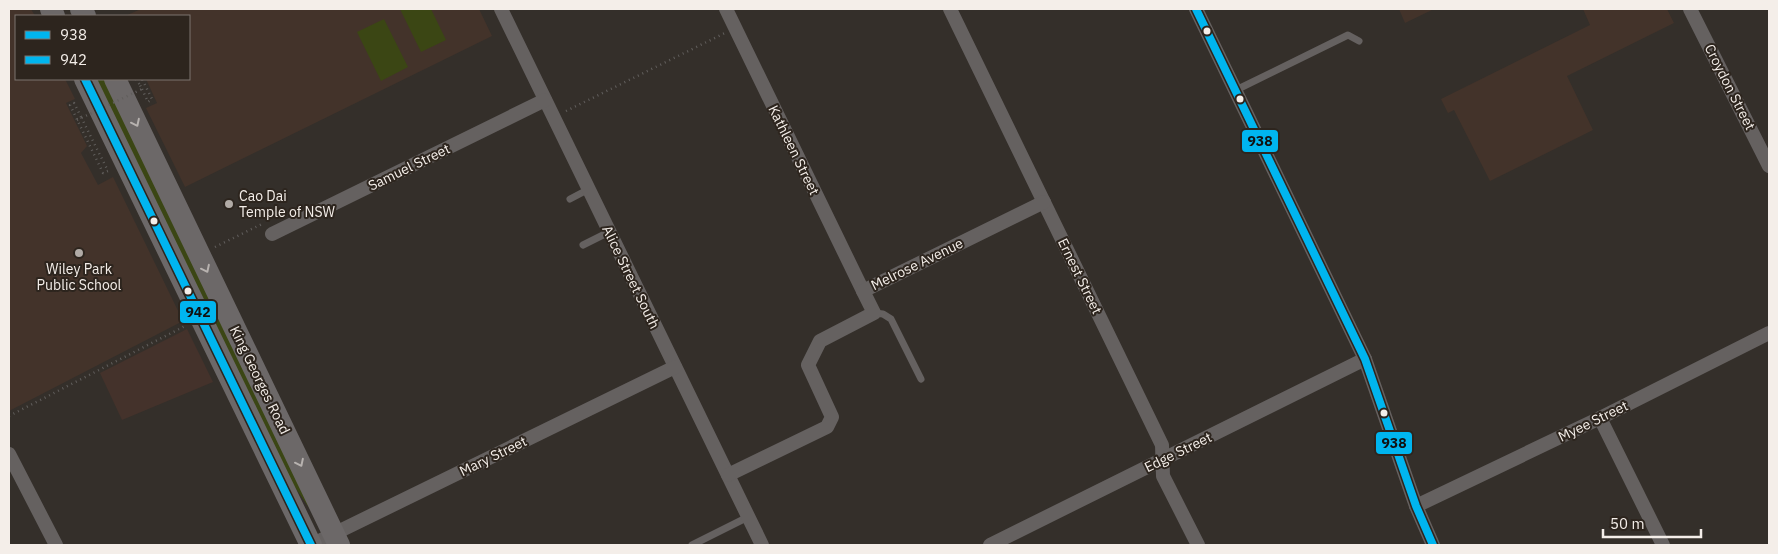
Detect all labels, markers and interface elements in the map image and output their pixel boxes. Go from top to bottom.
legend [15,15,190,80]
text: 938 [60,25,87,44]
unlabelled marker [1202,26,1212,36]
street label: Croydon Street [1701,41,1759,133]
text: 942 [60,50,87,69]
unlabelled marker [1235,94,1245,104]
street label: Kathleen Street [764,102,824,198]
one-way arrow [130,118,140,127]
line badge: 938 [1241,129,1279,153]
text: 938 [1247,132,1273,150]
street label: Samuel Street [365,139,453,195]
place label: Cao Dai Temple of NSW [239,187,336,221]
marker: Cao Dai Temple of NSW [223,198,235,210]
unlabelled marker [149,216,159,226]
street label: Alice Street South [598,222,664,332]
street label: Melrose Avenue [868,234,966,294]
street label: Ernest Street [1054,235,1106,317]
marker: Wiley Park Public School [73,247,85,259]
place label: Wiley Park Public School [37,260,122,294]
one-way arrow [200,264,211,273]
unlabelled marker [183,286,193,296]
line badge: 942 [179,300,217,324]
text: 942 [185,303,211,321]
street label: King Georges Road [226,323,294,437]
street label: Myee Street [1555,396,1631,446]
unlabelled marker [1379,408,1389,418]
street label: Edge Street [1141,428,1215,476]
line badge: 938 [1375,431,1413,455]
street label: Mary Street [456,432,530,480]
text: 938 [1381,434,1407,452]
one-way arrow [293,458,304,467]
scale bar [1603,506,1700,538]
text: 50 m [1610,514,1645,533]

